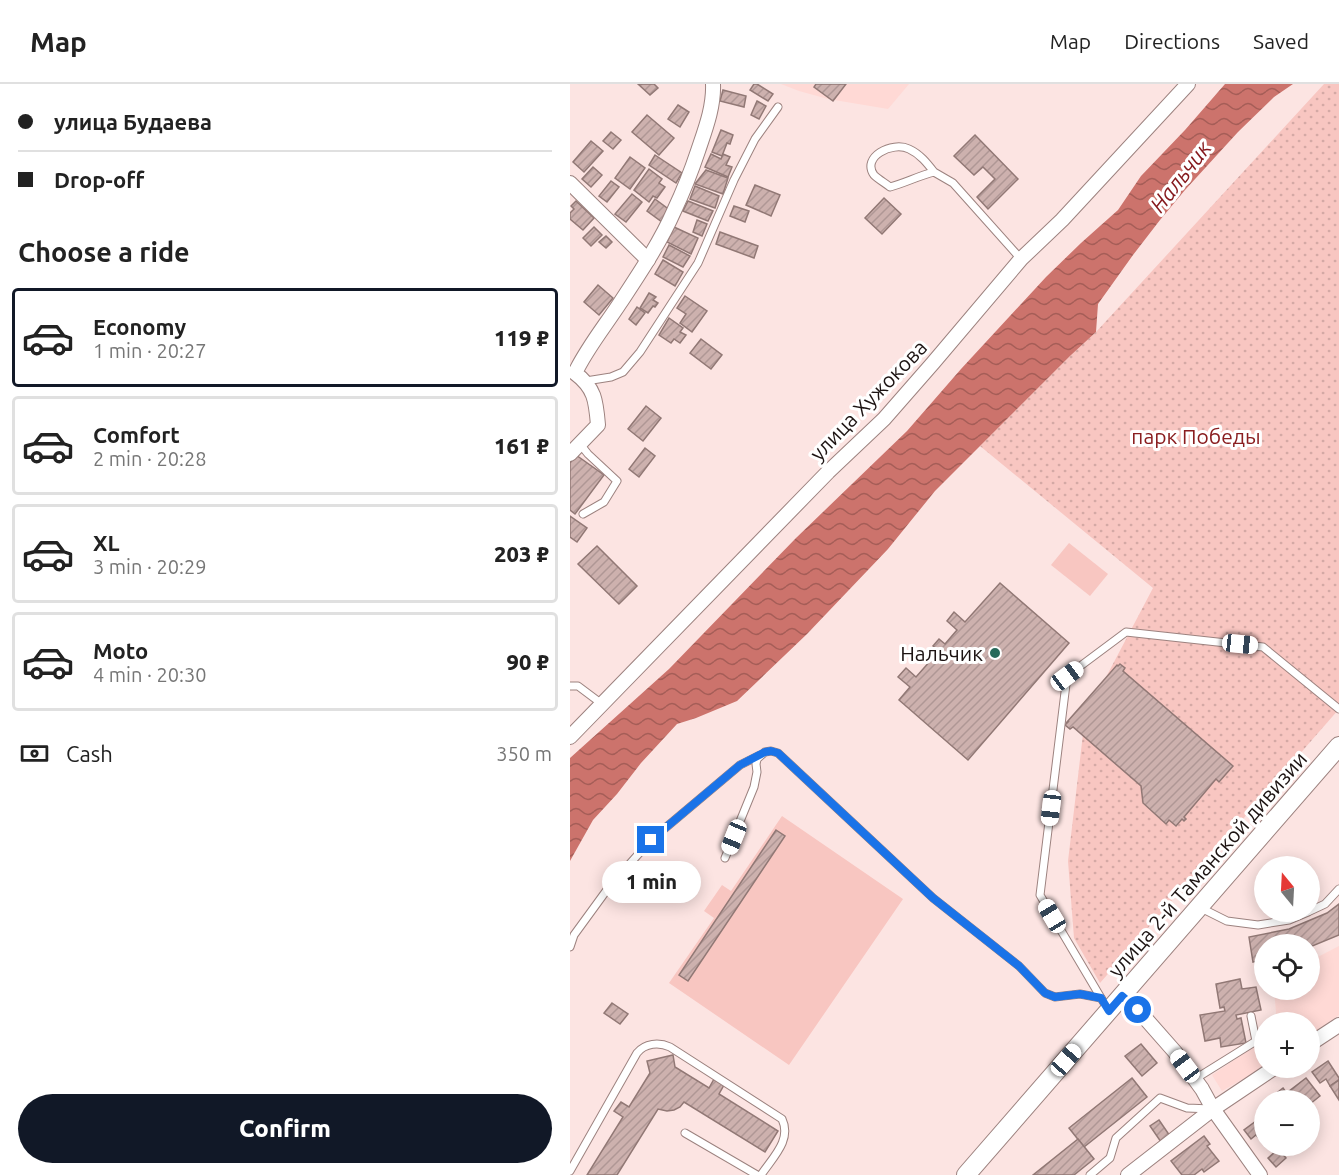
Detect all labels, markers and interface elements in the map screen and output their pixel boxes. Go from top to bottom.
text: Map [30,26,87,57]
text: Map [1050,29,1091,53]
text: Directions [1124,29,1220,53]
text: Saved [1253,29,1309,53]
text: улица Будаева [54,109,212,134]
water label: Нальчик [1144,135,1216,217]
text: Drop-off [54,167,144,192]
text: Choose a ride [18,237,190,267]
icon: car [21,311,75,365]
text: Economy [93,314,186,339]
text: 119 ₽ [494,325,549,350]
street label: улица Хужокова [805,335,931,465]
text: 1 min · 20:27 [93,339,207,362]
icon: car [21,419,75,473]
text: Comfort [93,422,180,447]
park label: парк Победы [1131,424,1261,448]
text: 161 ₽ [494,433,549,458]
text: 2 min · 20:28 [93,447,207,470]
icon: car [21,527,75,581]
text: XL [93,530,120,555]
text: 203 ₽ [494,541,549,566]
text: 3 min · 20:29 [93,555,207,578]
car [1221,633,1259,655]
icon: car [21,635,75,689]
text: Moto [93,638,148,663]
place label: Нальчик [900,641,983,665]
marker: Нальчик [988,646,1002,660]
text: 90 ₽ [506,649,549,674]
car [1047,658,1087,694]
text: 4 min · 20:30 [93,663,207,686]
icon: cash [18,737,51,770]
text: Cash [66,741,113,766]
text: 350 m [496,742,552,765]
street label: улица 2-й Таманской дивизии [1103,746,1311,982]
car [1040,789,1062,827]
car [719,817,749,857]
route end [637,826,664,853]
north arrow [1254,856,1320,922]
map controls [1254,856,1320,1156]
callout: 1 min [602,861,700,903]
text: 1 min [626,870,677,893]
car [1035,896,1069,936]
button: locate [1254,934,1320,1000]
route start [1124,996,1151,1023]
button: + [1254,1012,1320,1078]
car [1047,1041,1085,1079]
car [1167,1046,1203,1086]
button: − [1254,1090,1320,1156]
button: Confirm [18,1094,552,1163]

